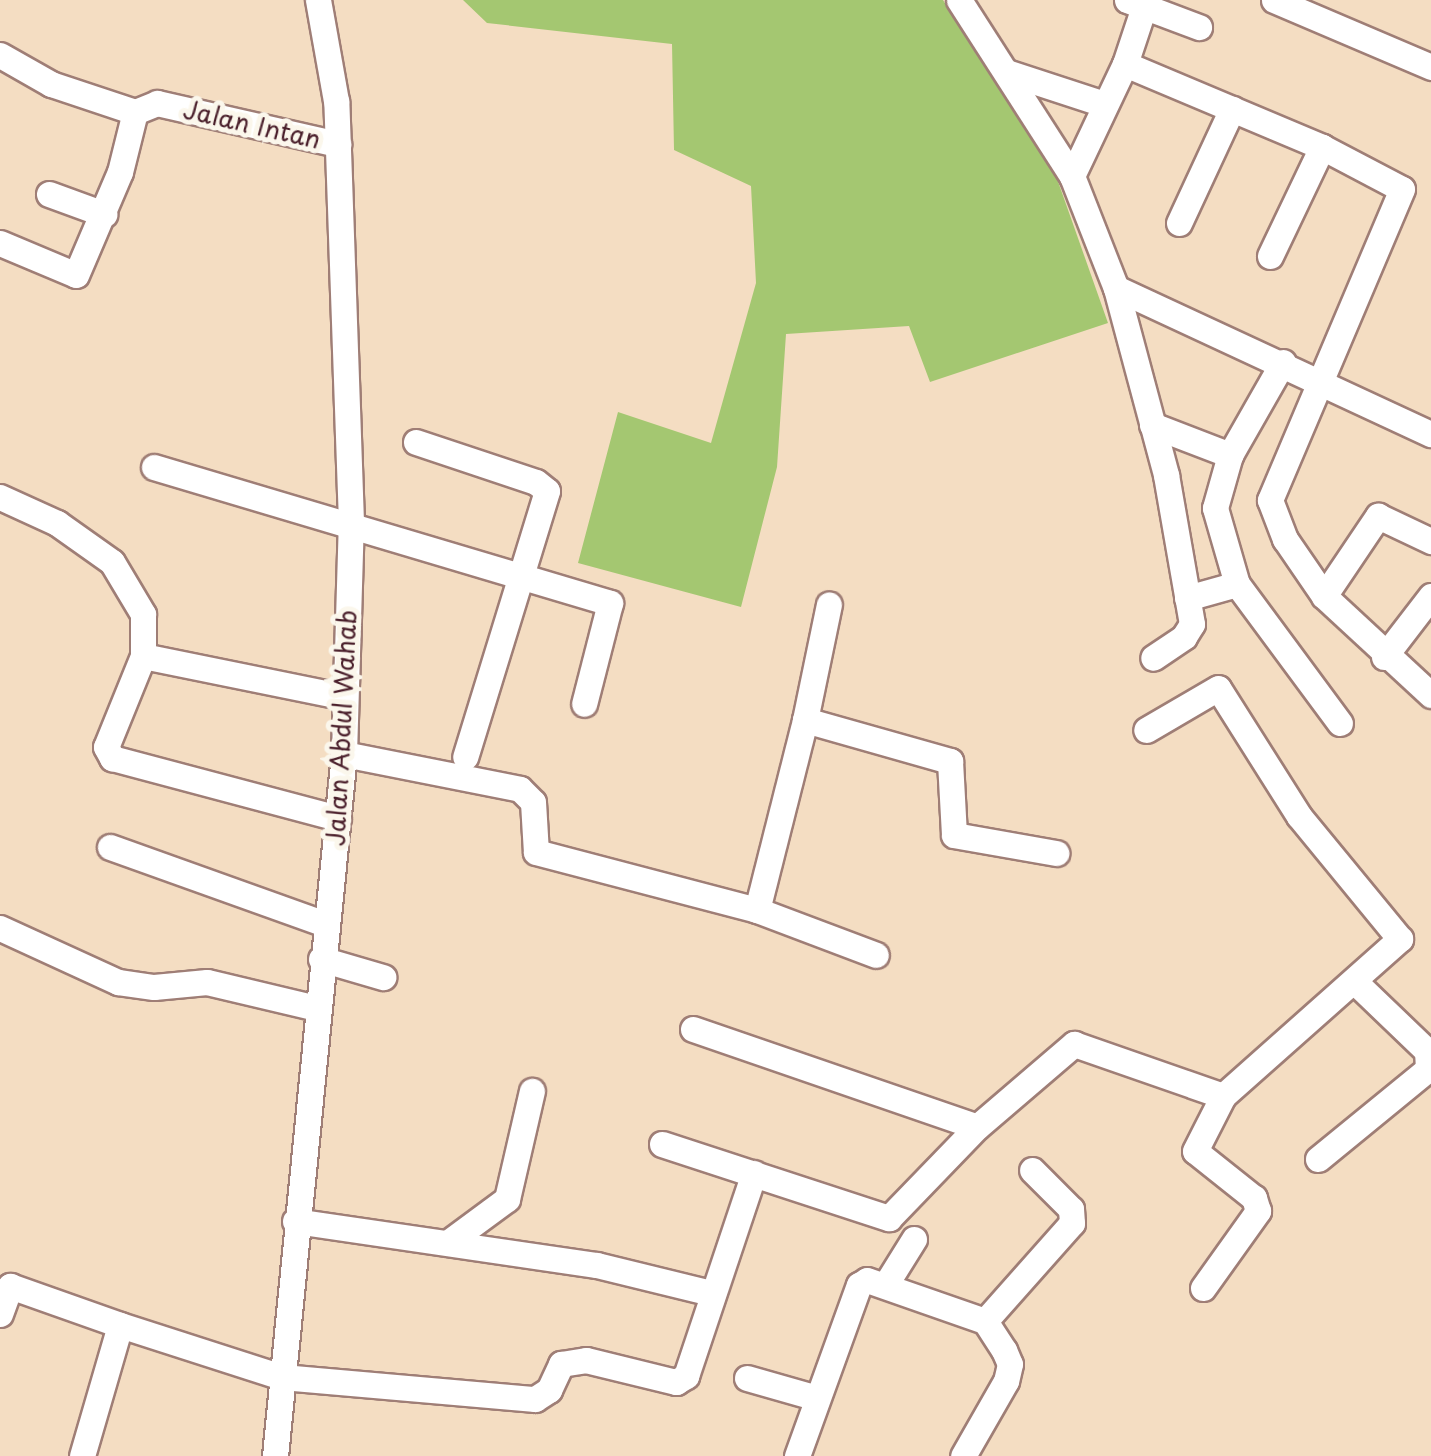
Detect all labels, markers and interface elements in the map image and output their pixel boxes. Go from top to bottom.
street label: Jalan Intan [181,94,323,154]
street label: Jalan Abdul Wahab [320,609,362,847]

